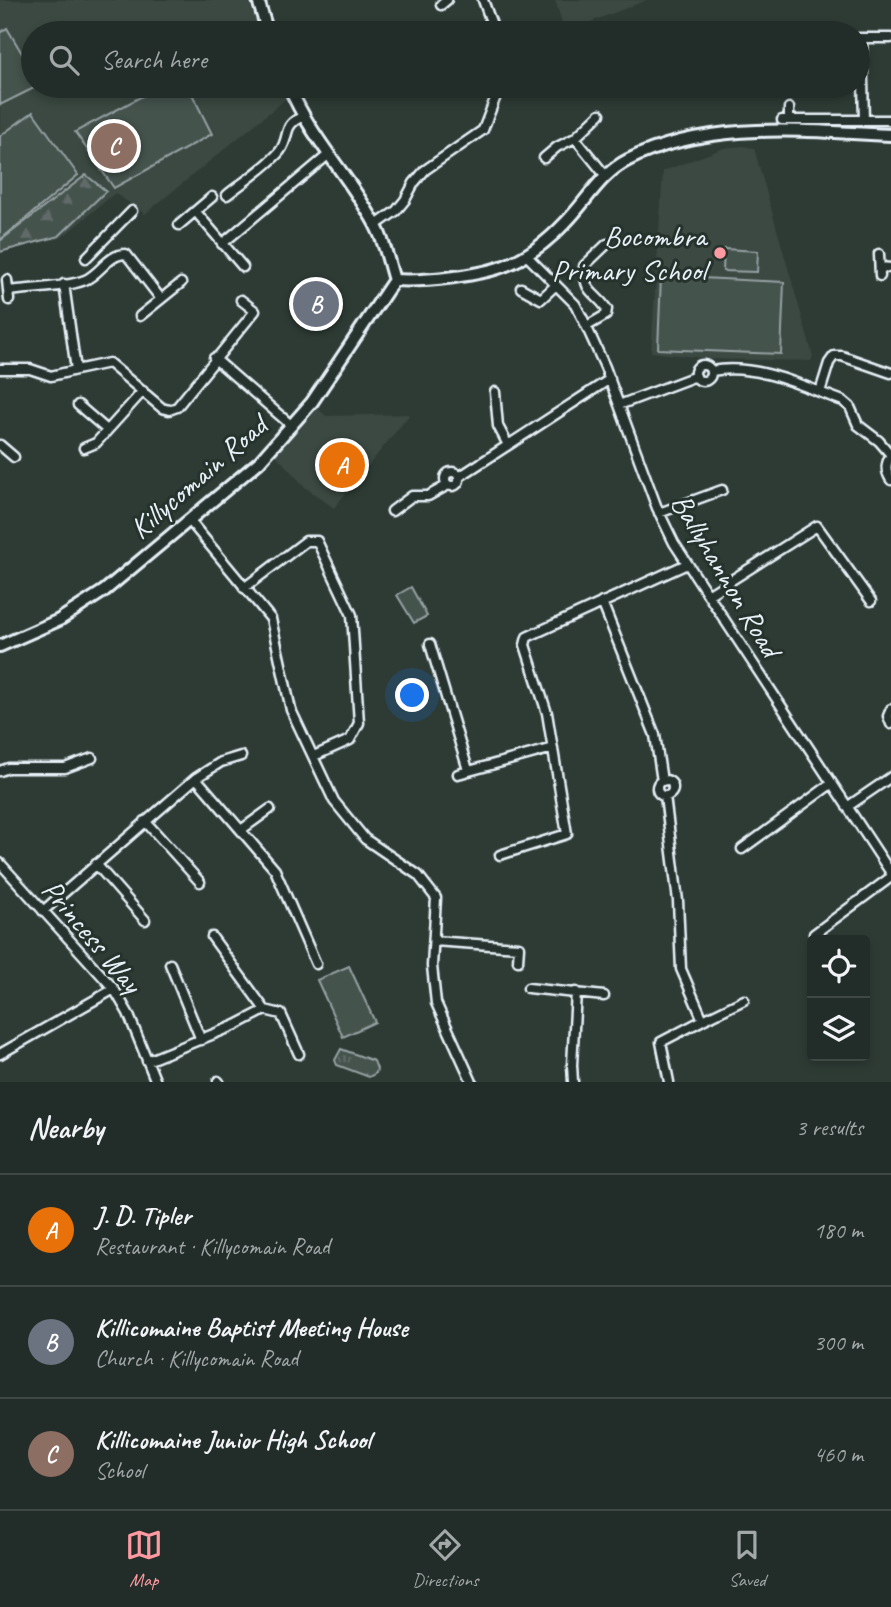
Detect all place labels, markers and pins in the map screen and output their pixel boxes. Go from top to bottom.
pin: C [91,120,137,172]
place label: Bocombra Primary School [552,217,711,289]
marker: Bocombra Primary School [712,245,728,261]
pin: B [293,278,339,330]
pin: A [319,439,365,491]

